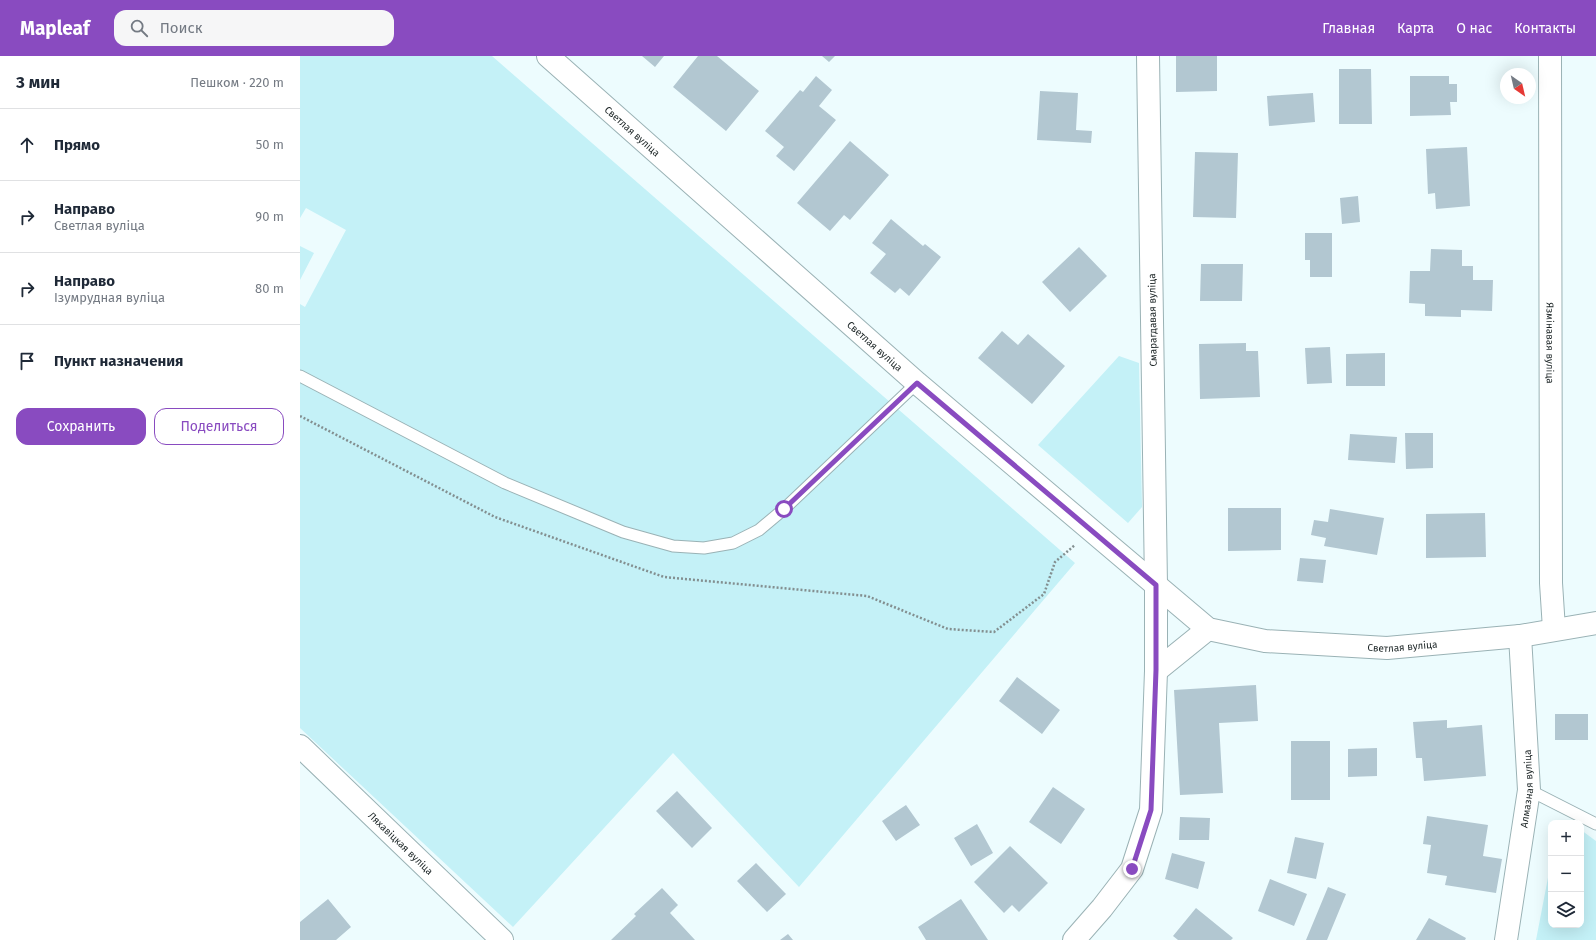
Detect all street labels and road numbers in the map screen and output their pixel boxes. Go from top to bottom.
street label: Светлая вуліца [602,104,662,159]
street label: Смарагдавая вуліца [1145,273,1160,367]
street label: Язмінавая вуліца [1543,302,1557,384]
street label: Светлая вуліца [844,319,905,374]
street label: Светлая вуліца [1367,638,1438,655]
street label: Алмазная вуліца [1518,749,1536,829]
street label: Ляхавіцкая вуліца [365,810,435,878]

